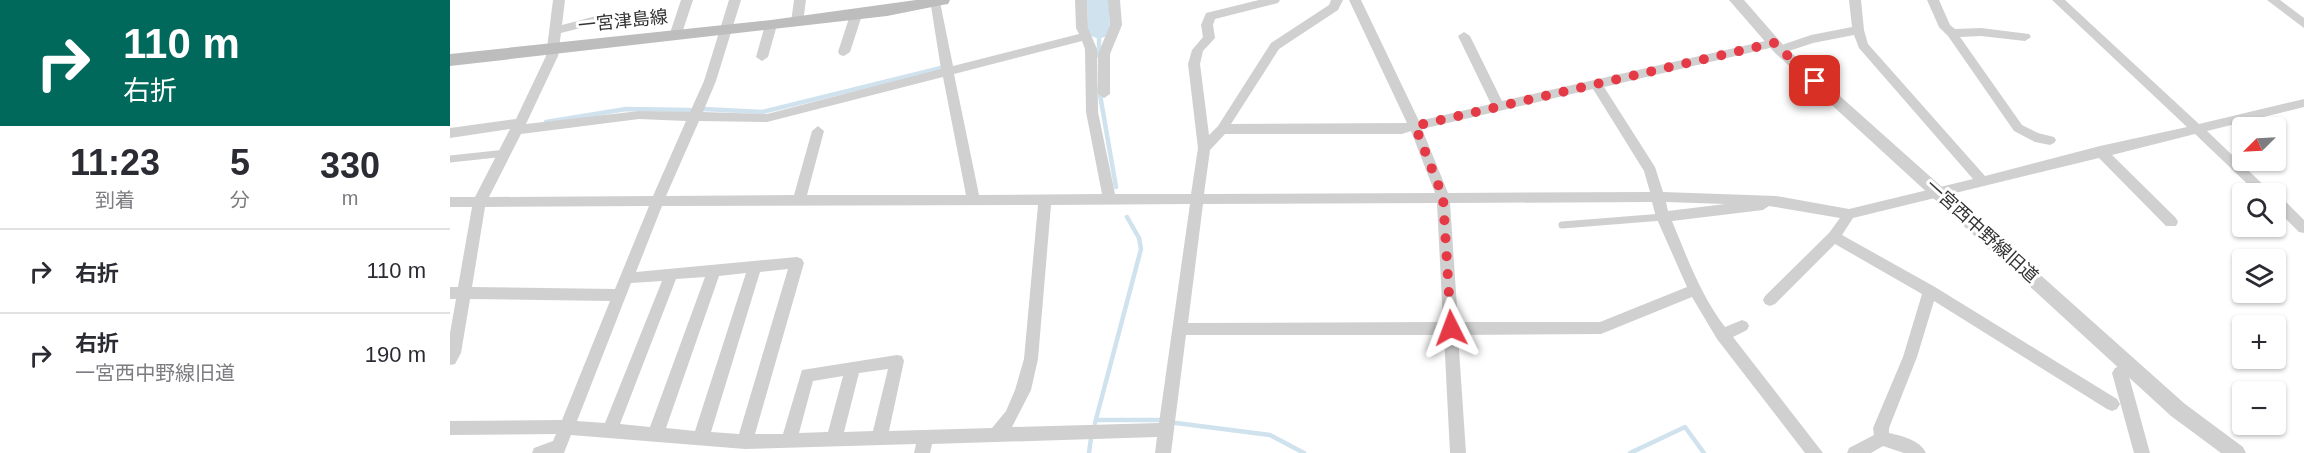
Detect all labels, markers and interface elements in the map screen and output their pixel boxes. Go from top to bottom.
street label: 一宮津島線 [577,6,669,36]
text: 110 m [123,20,240,67]
icon: right [24,24,102,102]
pin [1789,55,1840,106]
icon: arrive [1798,64,1831,97]
text: 右折 [123,76,177,106]
north arrow [2232,117,2286,171]
map controls [2232,117,2286,435]
text: 11:23 [70,142,160,183]
text: 5 [230,142,250,183]
text: 330 [320,145,380,186]
street label: 一宮西中野線旧道 [1922,175,2042,287]
button: search [2232,183,2286,237]
text: m [342,187,358,209]
text: 到着 [95,189,135,211]
text: 分 [230,189,250,211]
button: layers [2232,249,2286,303]
icon: right [24,255,57,288]
text: 110 m [366,258,426,283]
text: 右折 [75,261,119,286]
position arrow [1419,296,1483,360]
button: + [2232,315,2286,369]
text: 右折 [75,331,119,356]
icon: right [24,339,57,372]
text: 190 m [365,342,426,367]
text: 一宮西中野線旧道 [75,362,235,384]
button: − [2232,381,2286,435]

